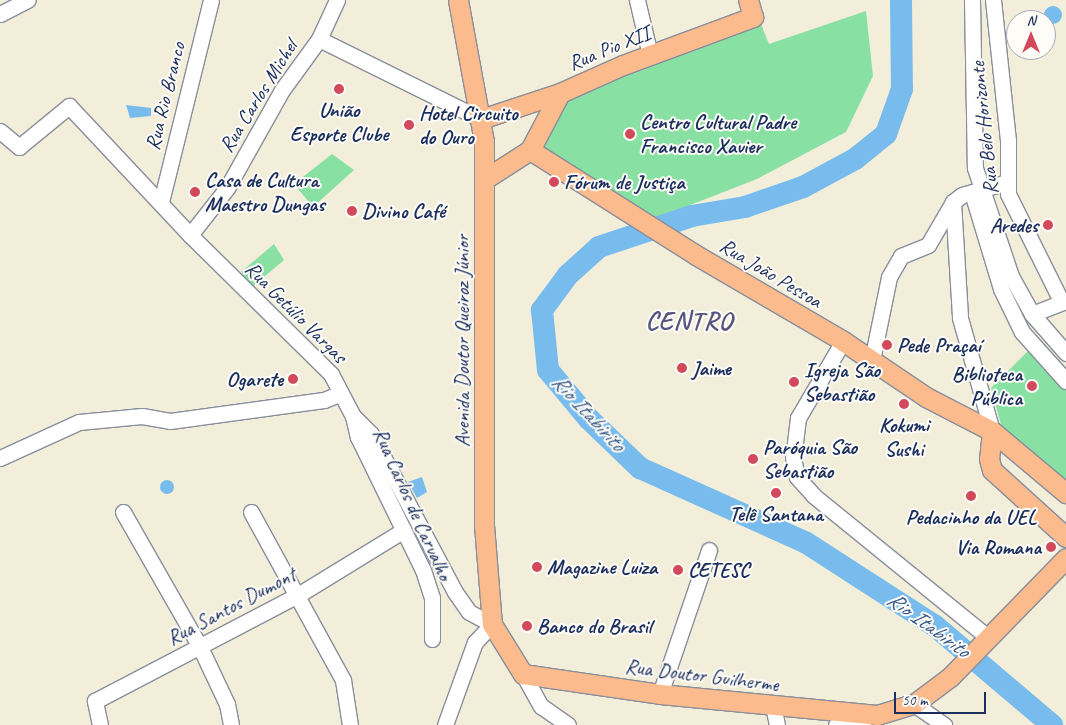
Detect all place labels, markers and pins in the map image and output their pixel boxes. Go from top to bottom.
marker: União Esporte Clube [333,83,345,95]
place label: União Esporte Clube [290,97,388,147]
place label: Hotel Circuito do Ouro [419,100,517,150]
place label: Centro Cultural Padre Francisco Xavier [640,109,797,159]
marker: Hotel Circuito do Ouro [403,119,415,131]
marker: Centro Cultural Padre Francisco Xavier [624,128,636,140]
place label: Casa de Cultura Maestro Dungas [205,167,325,217]
place label: Fórum de Justiça [564,169,684,195]
marker: Fórum de Justiça [548,176,560,188]
marker: Casa de Cultura Maestro Dungas [189,186,201,198]
place label: Divino Café [362,198,445,224]
marker: Divino Café [346,205,358,217]
place label: Aredes [990,212,1038,238]
marker: Aredes [1042,219,1054,231]
place label: Pede Praçaí [897,332,981,358]
marker: Pede Praçaí [881,339,893,351]
place label: Jaime [692,355,731,381]
place label: Igreja São Sebastião [804,357,880,407]
place label: Biblioteca Pública [952,361,1022,411]
marker: Jaime [676,362,688,374]
place label: Ogarete [226,366,283,392]
marker: Ogarete [287,373,299,385]
marker: Igreja São Sebastião [788,376,800,388]
marker: Biblioteca Pública [1026,380,1038,392]
marker: Kokumi Sushi [898,398,910,410]
place label: Kokumi Sushi [879,412,929,462]
place label: Paróquia São Sebastião [763,434,857,484]
marker: Paróquia São Sebastião [747,453,759,465]
marker: Telê Santana [770,487,782,499]
marker: Pedacinho da UEL [965,490,977,502]
place label: Telê Santana [729,501,823,527]
place label: Pedacinho da UEL [905,504,1037,530]
place label: Via Romana [955,534,1041,560]
marker: Via Romana [1045,541,1057,553]
place label: Magazine Luiza [547,554,656,580]
place label: CETESC [688,557,749,583]
marker: Magazine Luiza [531,561,543,573]
marker: CETESC [672,564,684,576]
place label: Banco do Brasil [537,613,651,639]
marker: Banco do Brasil [521,620,533,632]

